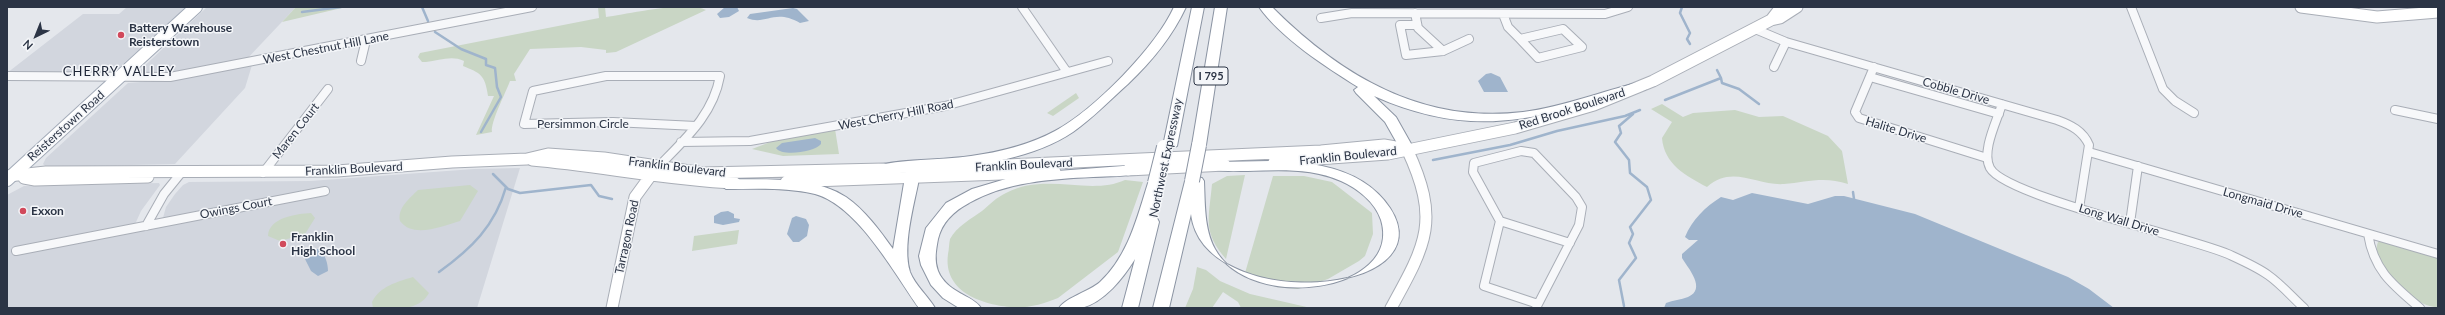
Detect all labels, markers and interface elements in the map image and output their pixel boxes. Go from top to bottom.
north arrow [16,16,56,56]
place label: Battery Warehouse Reisterstown [129,21,232,49]
street label: West Chestnut Hill Lane [262,29,390,67]
marker: Battery Warehouse Reisterstown [116,30,126,40]
text: N [20,38,35,53]
district label: CHERRY VALLEY [63,64,175,80]
road number: I 795 [1194,67,1228,85]
street label: Cobble Drive [1921,75,1991,107]
street label: Red Brook Boulevard [1517,85,1627,133]
street label: Reisterstown Road [25,88,107,164]
street label: West Cherry Hill Road [837,97,955,133]
street label: Northwest Expressway [1146,97,1186,219]
street label: Maren Court [270,100,322,162]
street label: Halite Drive [1864,114,1928,146]
street label: Persimmon Circle [537,117,629,131]
street label: Franklin Boulevard [1299,144,1397,168]
street label: Franklin Boulevard [628,154,726,180]
street label: Franklin Boulevard [975,155,1073,175]
street label: Franklin Boulevard [305,159,403,179]
street label: Longmaid Drive [2221,185,2305,221]
street label: Owings Court [199,194,273,222]
street label: Tarragon Road [612,199,642,275]
street label: Long Wall Drive [2077,201,2161,239]
place label: Exxon [31,204,64,218]
marker: Exxon [18,206,28,216]
place label: Franklin High School [291,230,355,258]
marker: Franklin High School [278,239,288,249]

